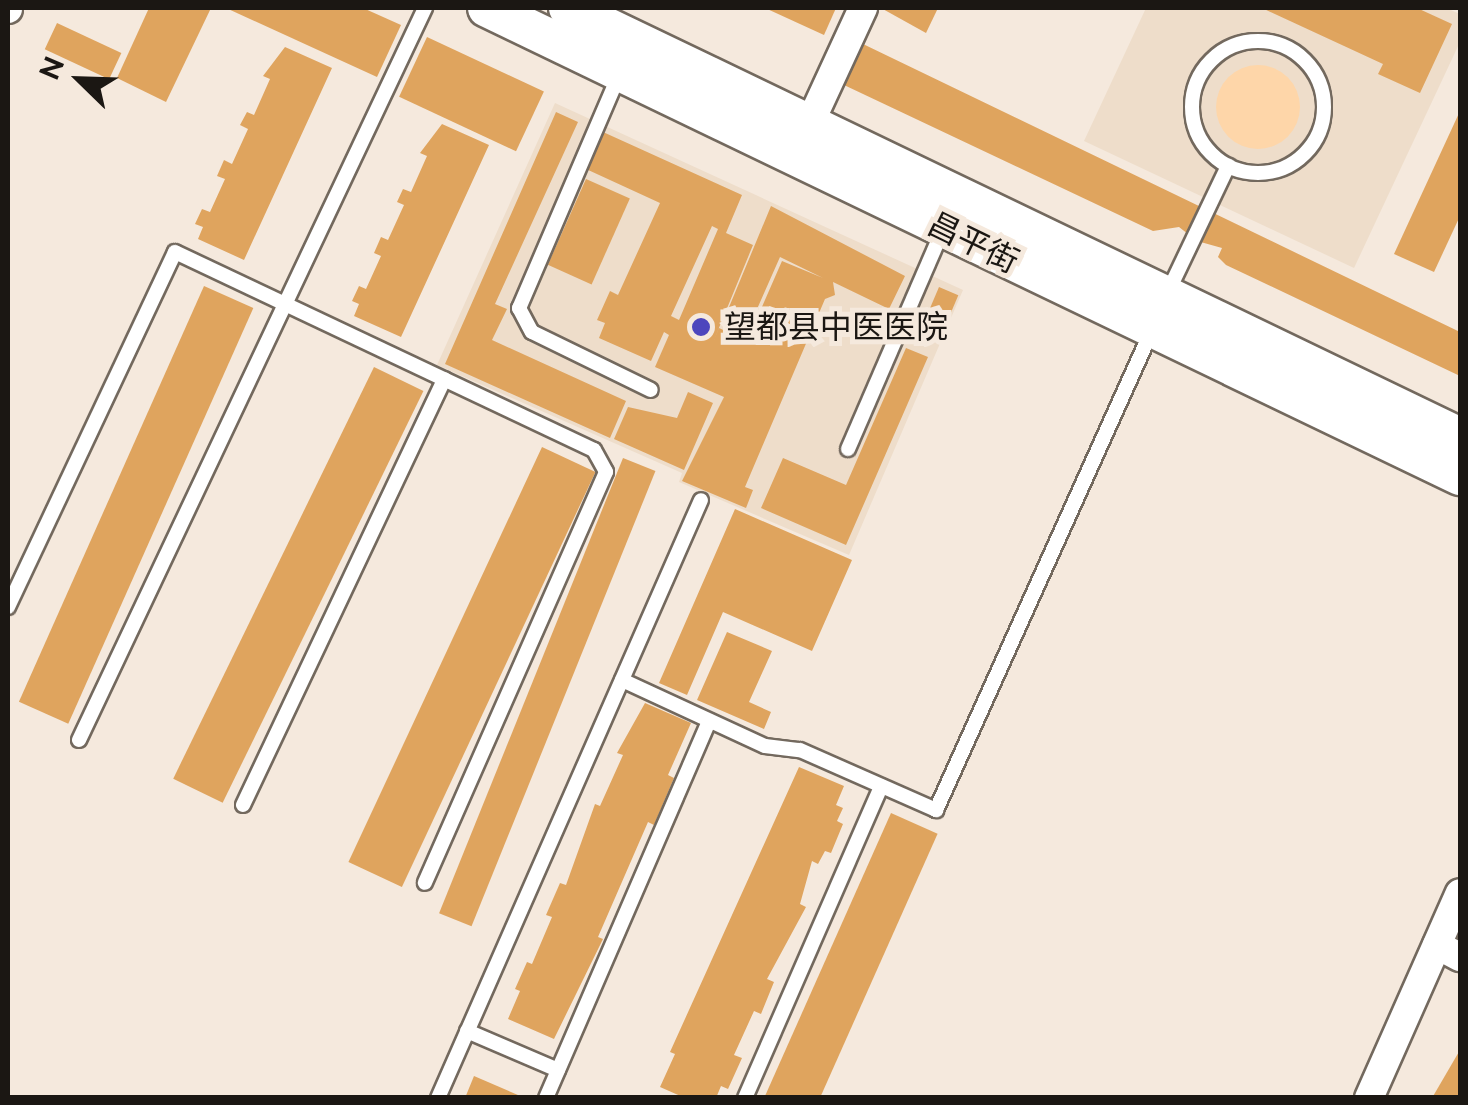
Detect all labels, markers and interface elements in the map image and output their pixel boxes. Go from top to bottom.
north arrow [30,30,130,130]
text: N [33,52,71,84]
street label: 昌平街 [921,205,1025,281]
place label: 望都县中医医院 [724,308,948,346]
marker: 望都县中医医院 [688,314,714,340]

